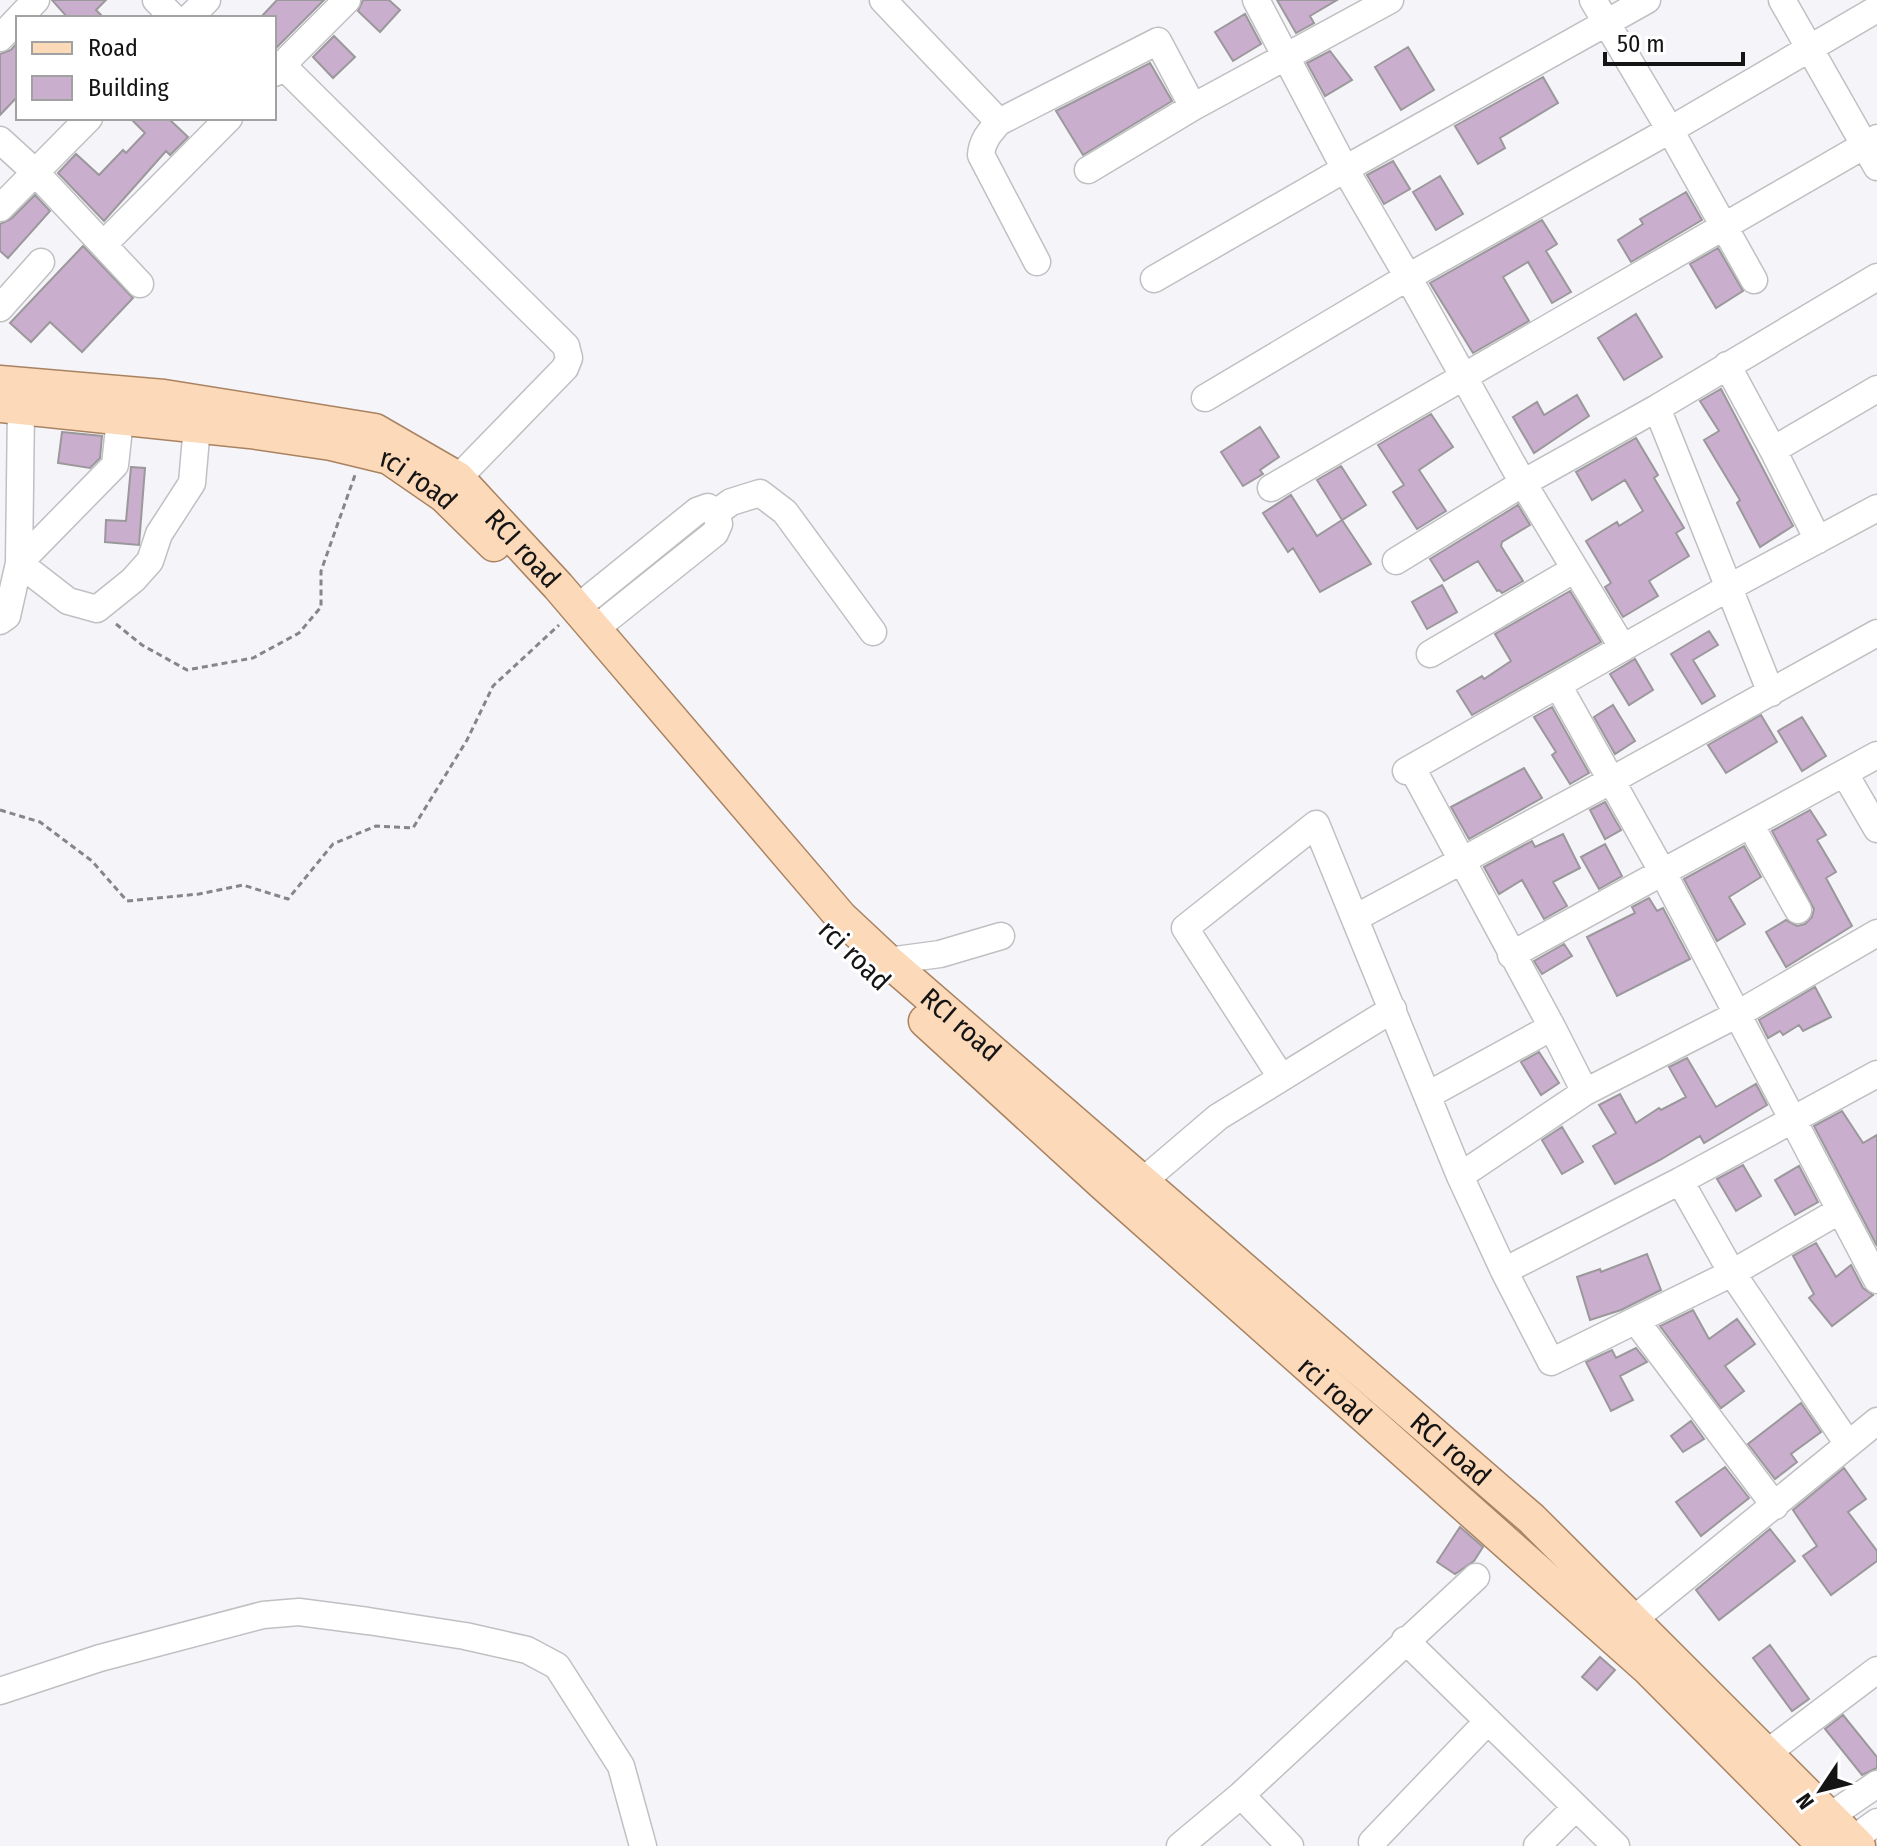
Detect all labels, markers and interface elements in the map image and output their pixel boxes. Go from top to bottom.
legend [16,16,276,120]
scale bar [1605,16,1743,66]
text: 50 m [1617,30,1665,58]
text: Road [88,34,138,62]
text: Building [88,74,170,102]
street label: rci road [377,440,464,516]
street label: RCI road [478,502,567,595]
street label: rci road [812,913,897,997]
street label: RCI road [914,981,1008,1068]
street label: rci road [1291,1350,1378,1432]
street label: RCI road [1404,1405,1497,1493]
north arrow [1781,1750,1861,1830]
text: N [1790,1788,1820,1814]

